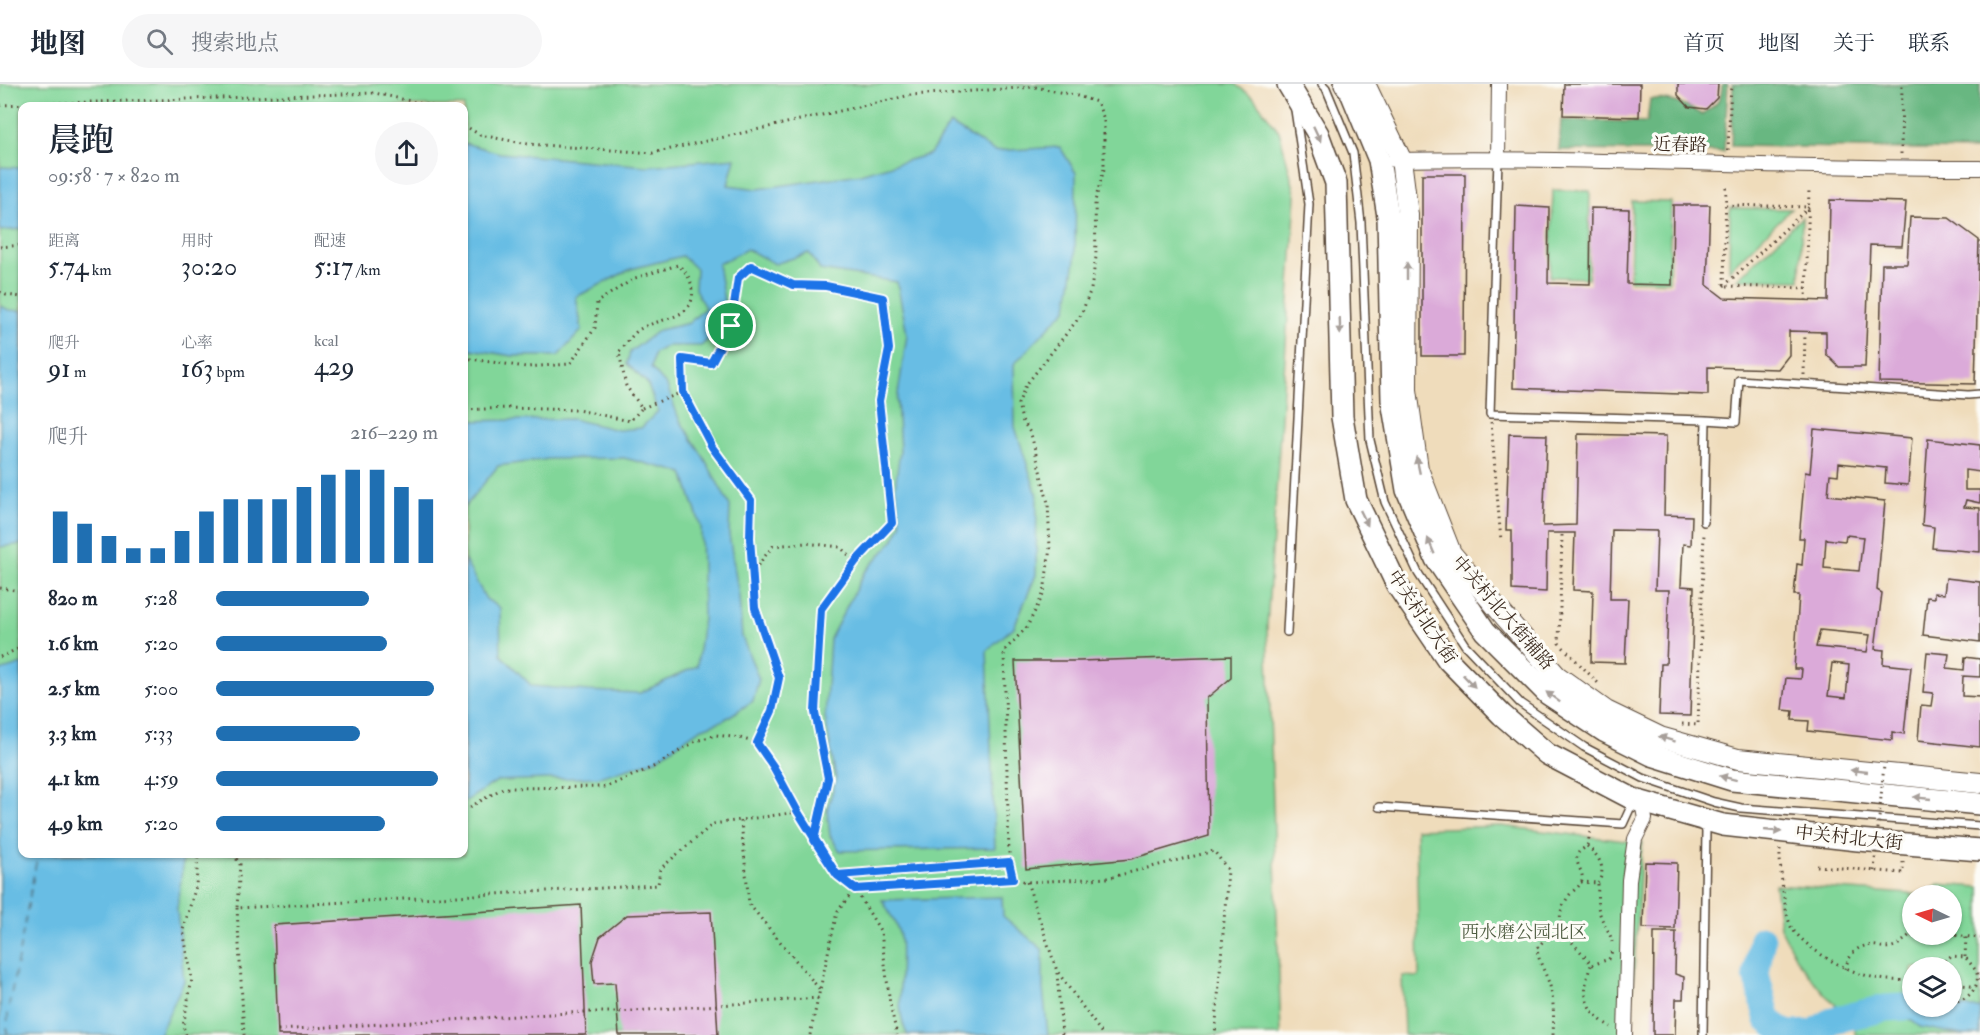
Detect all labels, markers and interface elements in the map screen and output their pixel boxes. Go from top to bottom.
search box [122,14,542,68]
icon: search [143,25,176,58]
text: 地图 [30,27,86,62]
text: 搜索地点 [191,29,279,57]
text: 首页 [1683,30,1725,57]
text: 地图 [1758,30,1800,57]
text: 关于 [1833,30,1875,57]
text: 联系 [1908,30,1950,57]
text: 晨跑 [48,120,114,161]
button: share [375,122,438,185]
one-way arrow [1313,126,1322,143]
street label: 近春路 [1653,133,1707,157]
text: 09:58 · 7 × 820 m [48,163,180,188]
text: 距离 [48,231,80,251]
text: 用时 [181,231,213,251]
text: 配速 [314,231,346,251]
text: 5.74 [48,251,88,283]
text: 30:20 [181,251,237,283]
text: 5:17 [314,251,353,283]
text: km [88,260,112,280]
text: /km [353,260,381,280]
one-way arrow [1403,262,1412,281]
pin [705,300,756,351]
icon: arrive [714,309,747,342]
one-way arrow [1335,316,1345,335]
text: kcal [314,331,339,351]
text: 爬升 [48,333,80,353]
text: 心率 [181,333,213,353]
text: 429 [314,351,355,383]
text: 91 [48,353,71,385]
text: 163 [181,353,213,385]
text: m [71,362,86,382]
text: bpm [213,362,245,382]
text: 216–229 m [350,420,438,445]
text: 爬升 [48,424,88,449]
one-way arrow [1413,456,1423,475]
one-way arrow [1360,509,1369,526]
one-way arrow [1426,537,1436,555]
street label: 中关村北大街辅路 [1447,551,1559,675]
street label: 中关村北大街 [1382,566,1462,668]
text: 820 m [48,586,98,611]
text: 5:28 [144,586,177,611]
text: 1.6 km [48,631,98,656]
text: 5:20 [144,631,178,656]
one-way arrow [1461,674,1475,688]
text: 2.5 km [48,676,100,701]
text: 5:00 [144,676,178,701]
one-way arrow [1545,691,1560,703]
text: 3.3 km [48,721,96,746]
text: 5:33 [144,721,173,746]
one-way arrow [1658,734,1676,743]
text: 4.1 km [48,766,99,791]
text: 4:59 [144,766,179,791]
one-way arrow [1850,766,1869,776]
one-way arrow [1719,772,1737,782]
one-way arrow [1912,793,1931,803]
text: 4.9 km [48,811,103,836]
text: 5:20 [144,811,178,836]
street label: 中关村北大街 [1794,821,1904,855]
one-way arrow [1764,826,1783,835]
north arrow [1902,885,1962,945]
map controls [1902,885,1962,1017]
park label: 西水磨公园北区 [1461,921,1587,944]
button: layers [1902,957,1962,1017]

